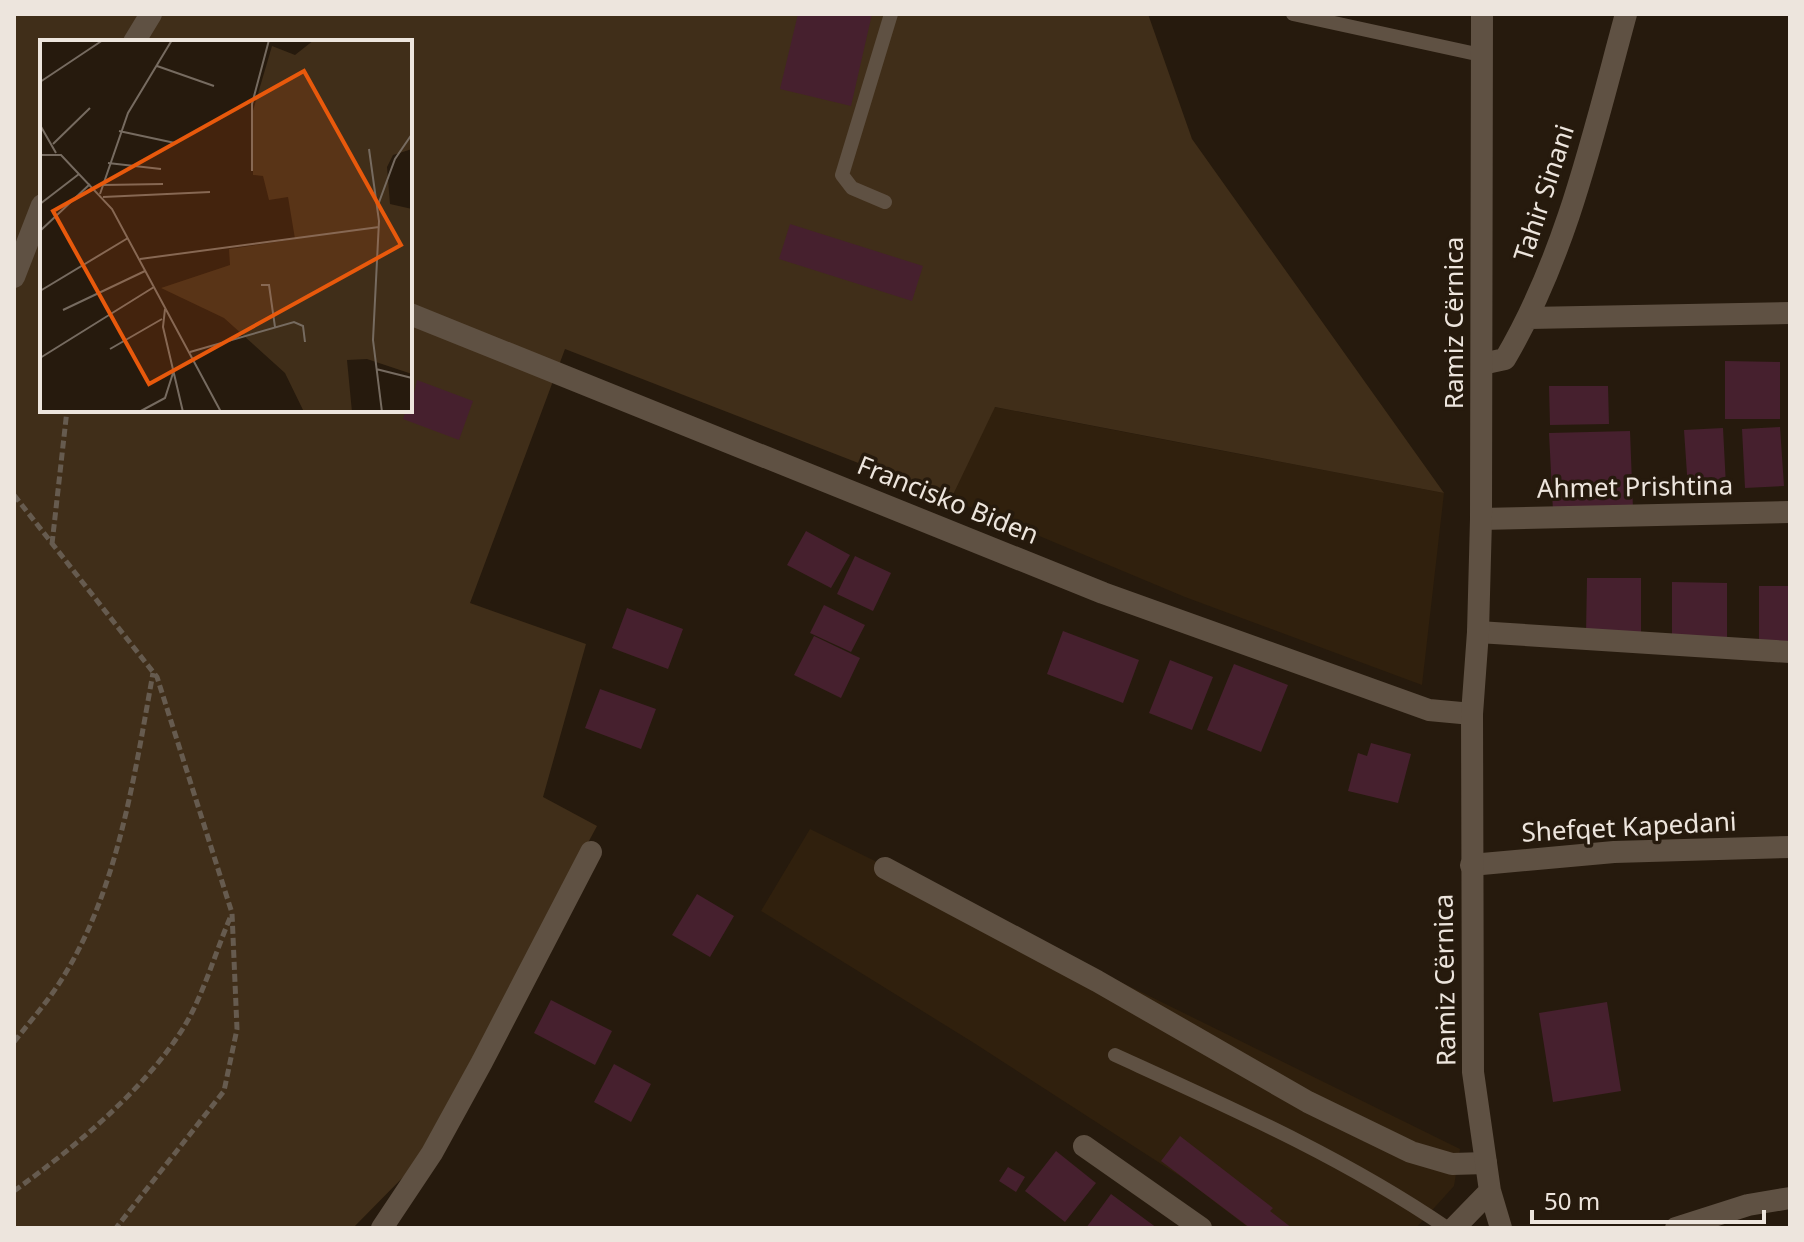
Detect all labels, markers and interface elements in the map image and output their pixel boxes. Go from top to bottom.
inset map [40,40,412,412]
street label: Tahir Sinani [1504,120,1582,266]
street label: Ramiz Cërnica [1435,237,1471,409]
street label: Francisko Biden [852,446,1044,552]
street label: Ahmet Prishtina [1537,466,1733,506]
street label: Shefqet Kapedani [1520,802,1737,850]
street label: Ramiz Cërnica [1424,893,1464,1067]
scale bar [1532,1174,1764,1224]
text: 50 m [1544,1184,1600,1217]

